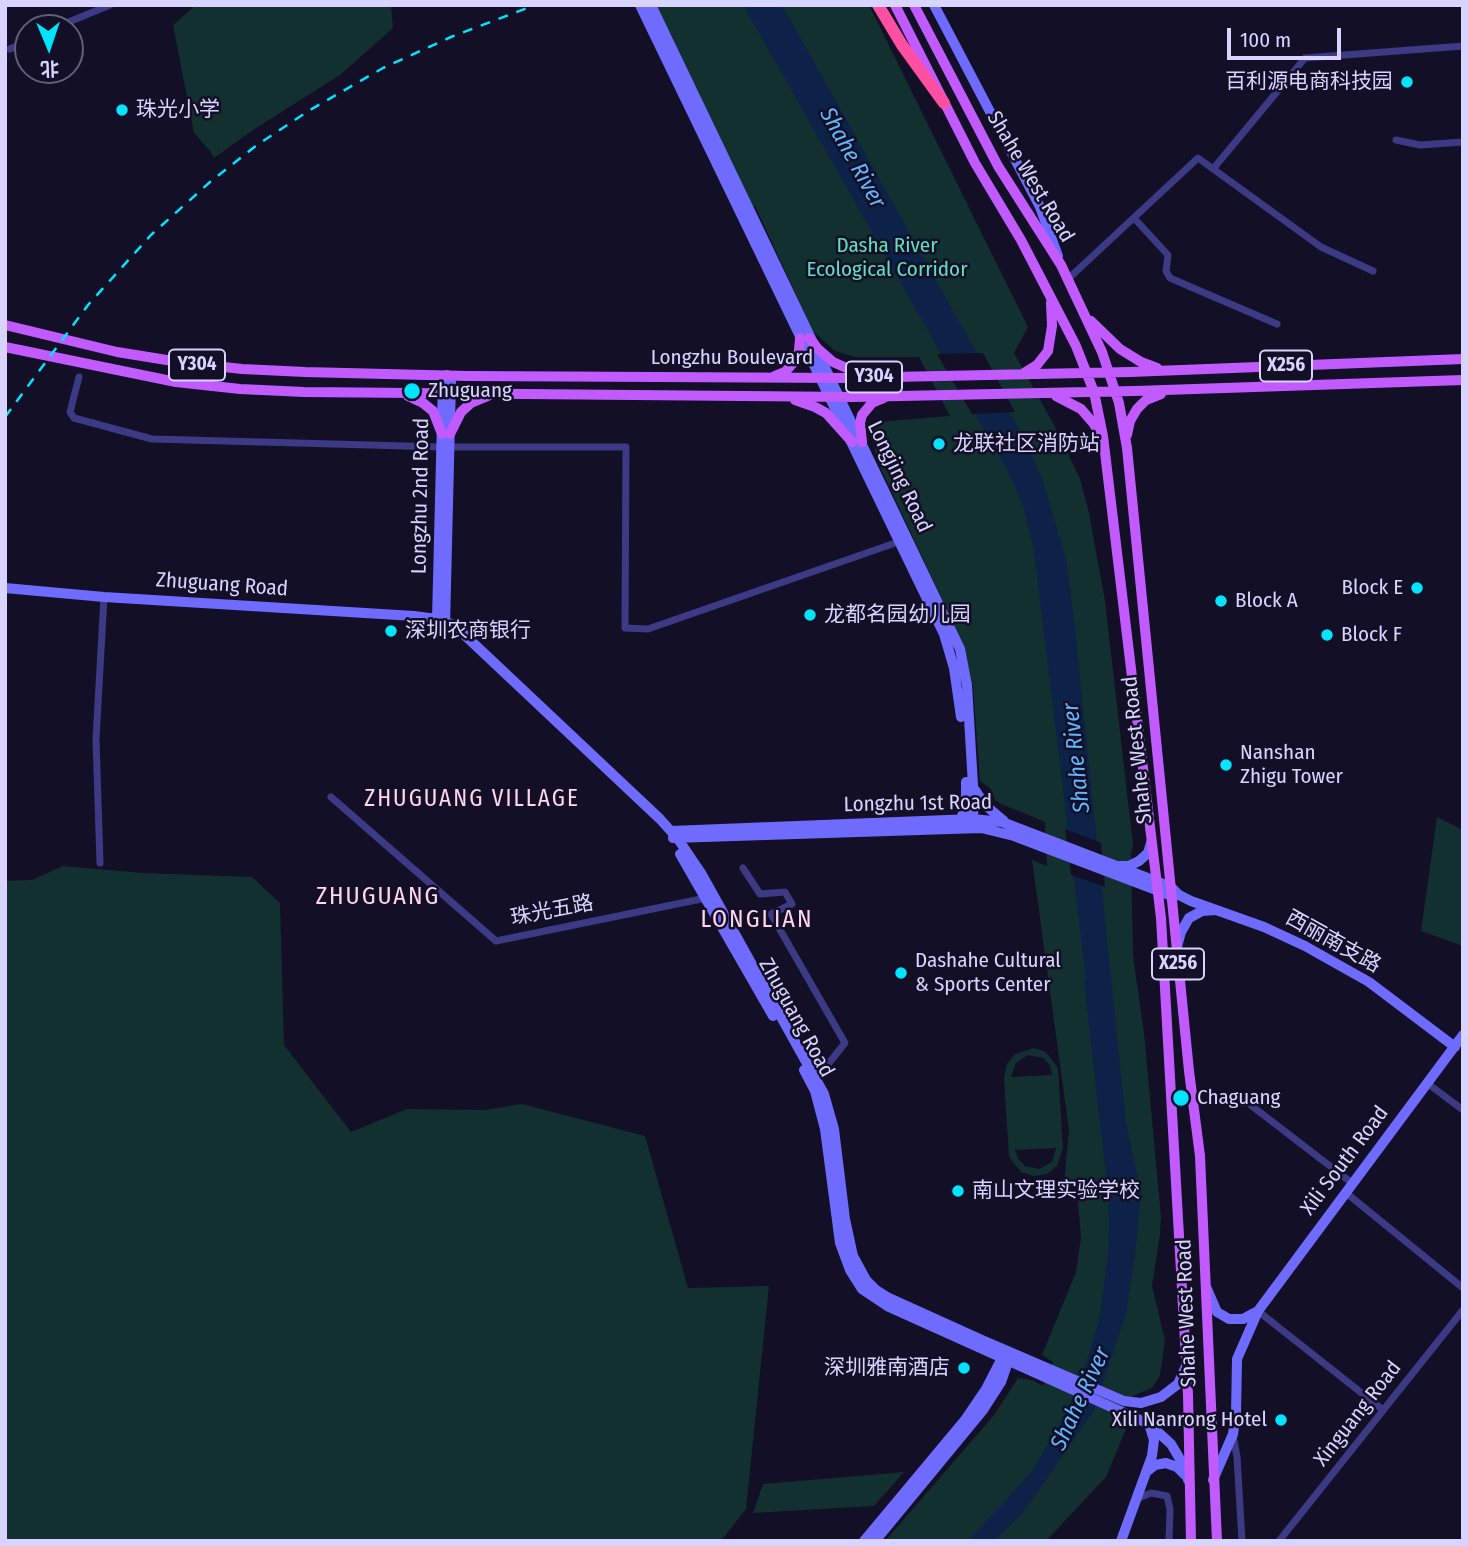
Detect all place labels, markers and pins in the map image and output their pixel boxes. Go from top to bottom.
place label: 百利源电商科技园 [1225,69,1393,95]
marker: 百利源电商科技园 [1399,74,1415,90]
place label: 珠光小学 [136,97,220,123]
marker: 珠光小学 [114,102,130,118]
place label: Zhuguang [428,378,512,404]
marker: Zhuguang [402,381,422,401]
place label: 龙联社区消防站 [953,431,1100,457]
marker: 龙联社区消防站 [931,436,947,452]
place label: Block E [1341,575,1403,601]
marker: Block E [1409,580,1425,596]
place label: Block A [1235,588,1298,614]
marker: Block A [1213,593,1229,609]
place label: 龙都名园幼儿园 [824,602,971,628]
marker: 龙都名园幼儿园 [802,607,818,623]
place label: 深圳农商银行 [405,618,531,644]
place label: Block F [1341,622,1402,648]
marker: 深圳农商银行 [383,623,399,639]
marker: Block F [1319,627,1335,643]
place label: Nanshan Zhigu Tower [1240,740,1343,790]
marker: Nanshan Zhigu Tower [1218,757,1234,773]
place label: Dashahe Cultural & Sports Center [915,948,1061,998]
marker: Dashahe Cultural & Sports Center [893,965,909,981]
place label: Chaguang [1197,1085,1280,1111]
marker: Chaguang [1171,1088,1191,1108]
place label: 南山文理实验学校 [972,1178,1140,1204]
marker: 南山文理实验学校 [950,1183,966,1199]
place label: 深圳雅南酒店 [824,1355,950,1381]
marker: 深圳雅南酒店 [956,1360,972,1376]
place label: Xili Nanrong Hotel [1112,1407,1267,1433]
marker: Xili Nanrong Hotel [1273,1412,1289,1428]

